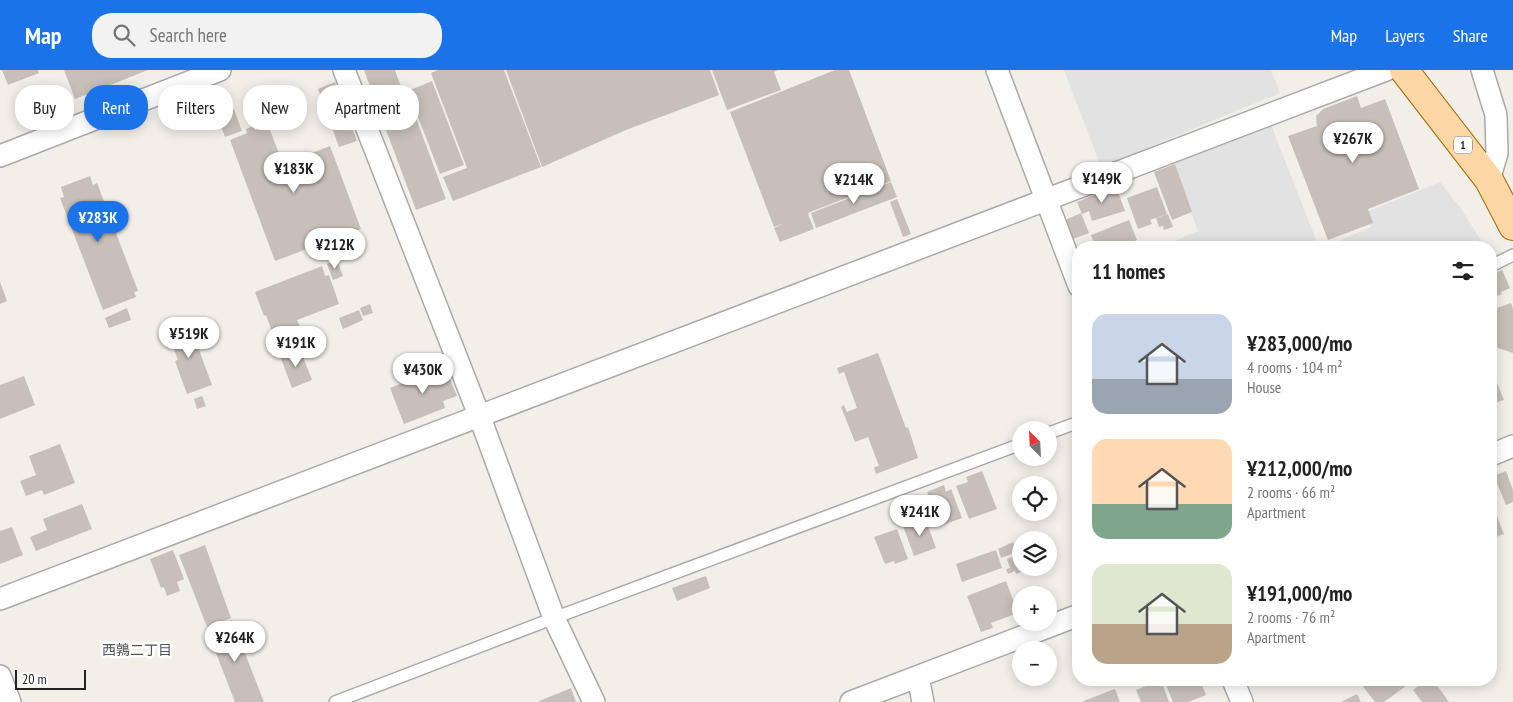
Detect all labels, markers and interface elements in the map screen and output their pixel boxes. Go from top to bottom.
search box [92,13,442,58]
text: Map [25,20,62,51]
icon: search [110,21,138,49]
text: Search here [150,23,227,47]
text: Map [1331,24,1357,47]
text: Layers [1385,24,1425,47]
text: Share [1453,24,1488,47]
chip: Buy [15,85,74,130]
chip: Rent [84,85,148,130]
chip: Filters [158,85,233,130]
chip: New [243,85,307,130]
chip: Apartment [317,85,419,130]
pin: ¥267K [1318,122,1388,164]
text: ¥267K [1334,128,1372,148]
road number: 1 [1454,136,1472,154]
pin: ¥183K [259,152,329,194]
text: ¥183K [275,158,313,178]
pin: ¥214K [819,162,889,205]
pin: ¥149K [1067,162,1137,204]
text: ¥149K [1083,168,1121,188]
text: ¥214K [835,169,873,189]
pin: ¥283K [63,200,133,243]
text: ¥283K [79,207,117,227]
pin: ¥212K [300,228,370,270]
text: ¥212K [316,234,354,254]
icon: filters [1449,257,1477,285]
text: 11 homes [1092,258,1165,285]
pin: ¥519K [154,316,224,359]
text: ¥519K [170,323,208,343]
pin: ¥191K [261,326,331,368]
text: ¥283,000/mo [1247,330,1352,357]
text: ¥191K [277,332,315,352]
icon: home [1132,334,1192,394]
pin: ¥430K [388,352,458,395]
text: 4 rooms · 104 m² [1247,357,1343,377]
text: ¥430K [404,359,442,379]
text: House [1247,377,1281,397]
north arrow [1012,421,1058,466]
map controls [1012,421,1057,686]
text: ¥212,000/mo [1247,455,1352,482]
icon: home [1132,459,1192,519]
button: locate [1012,476,1057,521]
text: 2 rooms · 66 m² [1247,482,1335,502]
pin: ¥241K [885,494,955,537]
text: ¥241K [901,501,939,521]
text: Apartment [1247,502,1306,522]
button: layers [1012,531,1057,576]
text: ¥191,000/mo [1247,580,1352,607]
icon: home [1132,584,1192,644]
button: + [1012,586,1057,631]
text: 2 rooms · 76 m² [1247,607,1335,627]
pin: ¥264K [200,620,270,663]
text: ¥264K [216,627,254,647]
text: Apartment [1247,627,1306,647]
district label: 西鶉二丁目 [102,641,172,659]
button: − [1012,641,1057,686]
scale bar [15,667,86,690]
text: 20 m [22,670,47,688]

